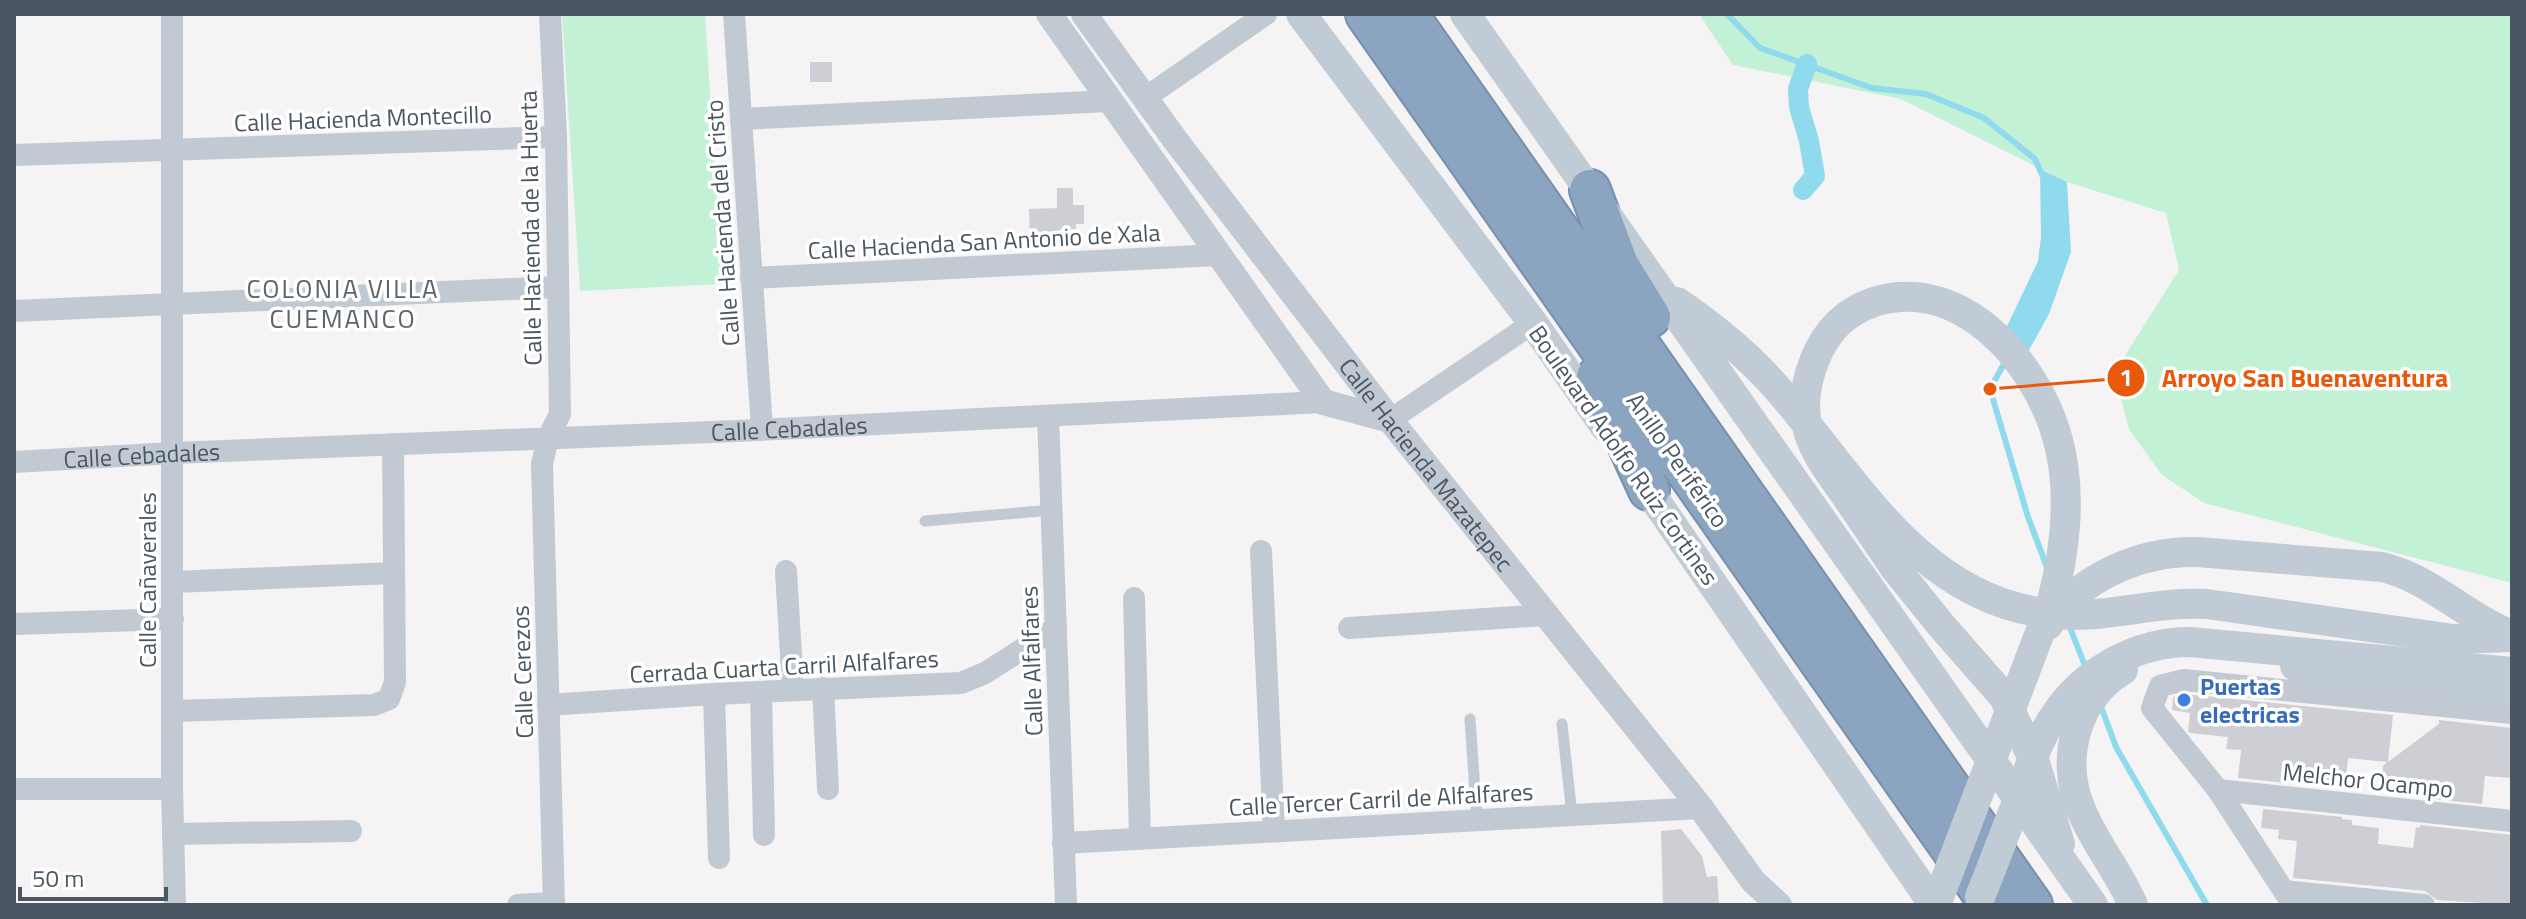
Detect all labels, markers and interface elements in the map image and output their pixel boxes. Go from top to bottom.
street label: Calle Hacienda de la Huerta [510,90,550,366]
street label: Calle Hacienda Montecillo [233,96,493,140]
street label: Calle Hacienda del Cristo [695,99,749,347]
street label: Calle Hacienda San Antonio de Xala [807,214,1161,268]
district label: COLONIA VILLA CUEMANCO [246,269,440,338]
street label: Boulevard Adolfo Ruiz Cortines [1520,318,1728,592]
street label: Calle Hacienda Mazatepec [1331,350,1522,579]
callout: Arroyo San Buenaventura [2106,353,2465,403]
text: Arroyo San Buenaventura [2162,358,2448,397]
text: 1 [2119,359,2133,395]
street label: Anillo Periférico [1618,385,1738,535]
street label: Calle Cebadales [710,407,868,450]
street label: Calle Cebadales [63,433,221,477]
street label: Calle Cañaverales [129,492,165,668]
street label: Calle Alfalfares [1010,585,1052,737]
street label: Calle Cerezos [502,605,542,739]
street label: Cerrada Cuarta Carril Alfalfares [628,640,940,692]
place label: Puertas electricas [2200,668,2300,732]
marker: Puertas electricas [2175,691,2193,709]
street label: Melchor Ocampo [2281,753,2455,807]
street label: Calle Tercer Carril de Alfalfares [1228,773,1534,825]
scale bar [20,851,166,901]
text: 50 m [32,860,84,896]

